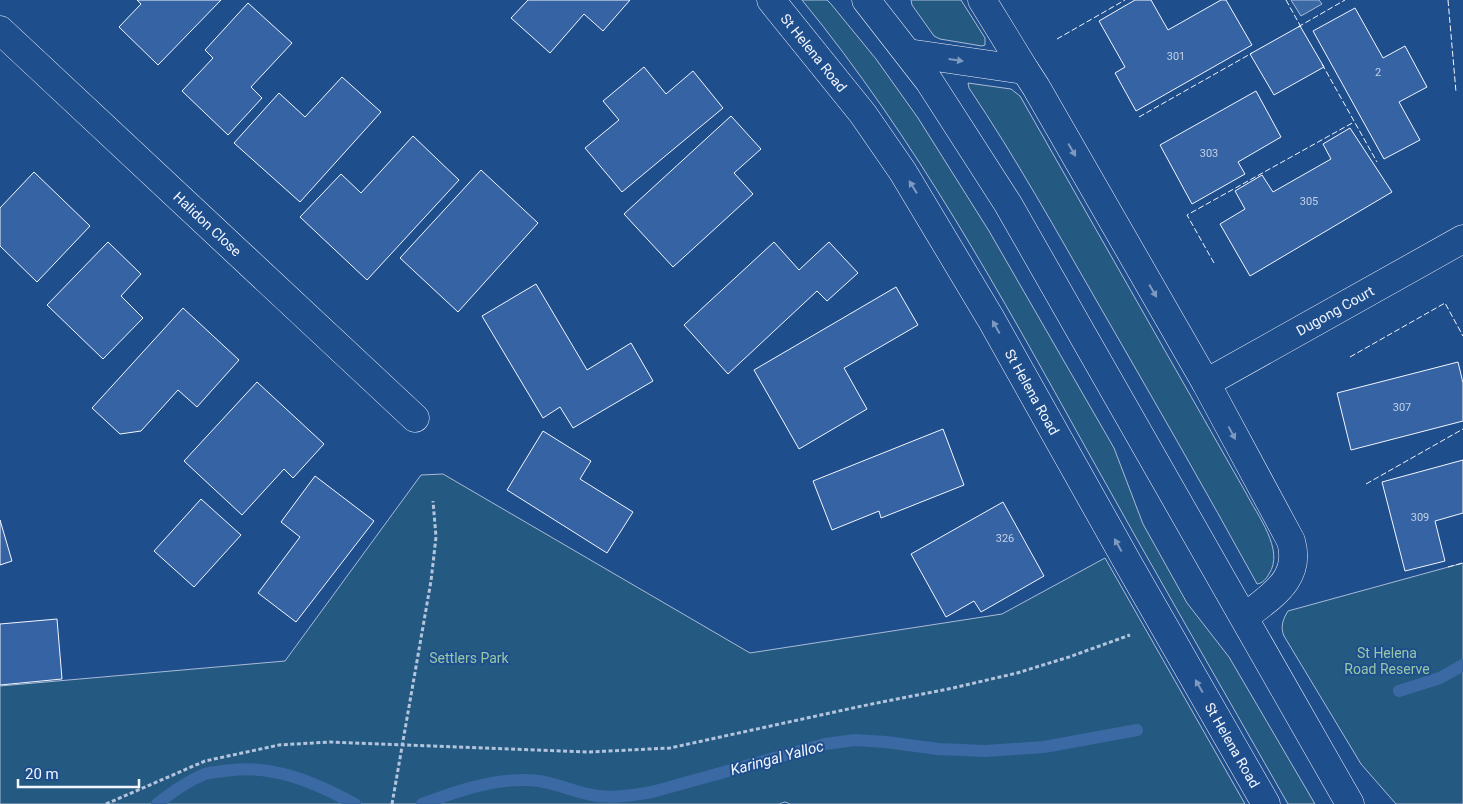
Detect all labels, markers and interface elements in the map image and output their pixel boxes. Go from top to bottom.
street label: St Helena Road [777,11,850,95]
house number: 301 [1167,50,1185,63]
one-way arrow [948,56,964,64]
house number: 2 [1375,66,1381,79]
one-way arrow [1068,143,1076,157]
house number: 303 [1200,147,1218,160]
one-way arrow [908,180,917,194]
street label: Halidon Close [170,188,245,259]
house number: 305 [1300,195,1318,208]
street label: Dugong Court [1294,282,1377,339]
one-way arrow [1148,284,1157,298]
one-way arrow [992,319,1000,334]
street label: St Helena Road [1002,346,1062,438]
house number: 307 [1393,401,1411,414]
one-way arrow [1228,425,1236,440]
house number: 309 [1411,511,1429,524]
house number: 326 [996,532,1014,545]
one-way arrow [1114,537,1122,552]
park label: St Helena Road Reserve [1344,645,1430,677]
park label: Settlers Park [429,650,510,666]
one-way arrow [1194,679,1203,692]
street label: St Helena Road [1202,700,1263,791]
water label: Karingal Yalloc [728,737,826,779]
scale bar [18,756,139,788]
text: 20 m [25,765,59,783]

